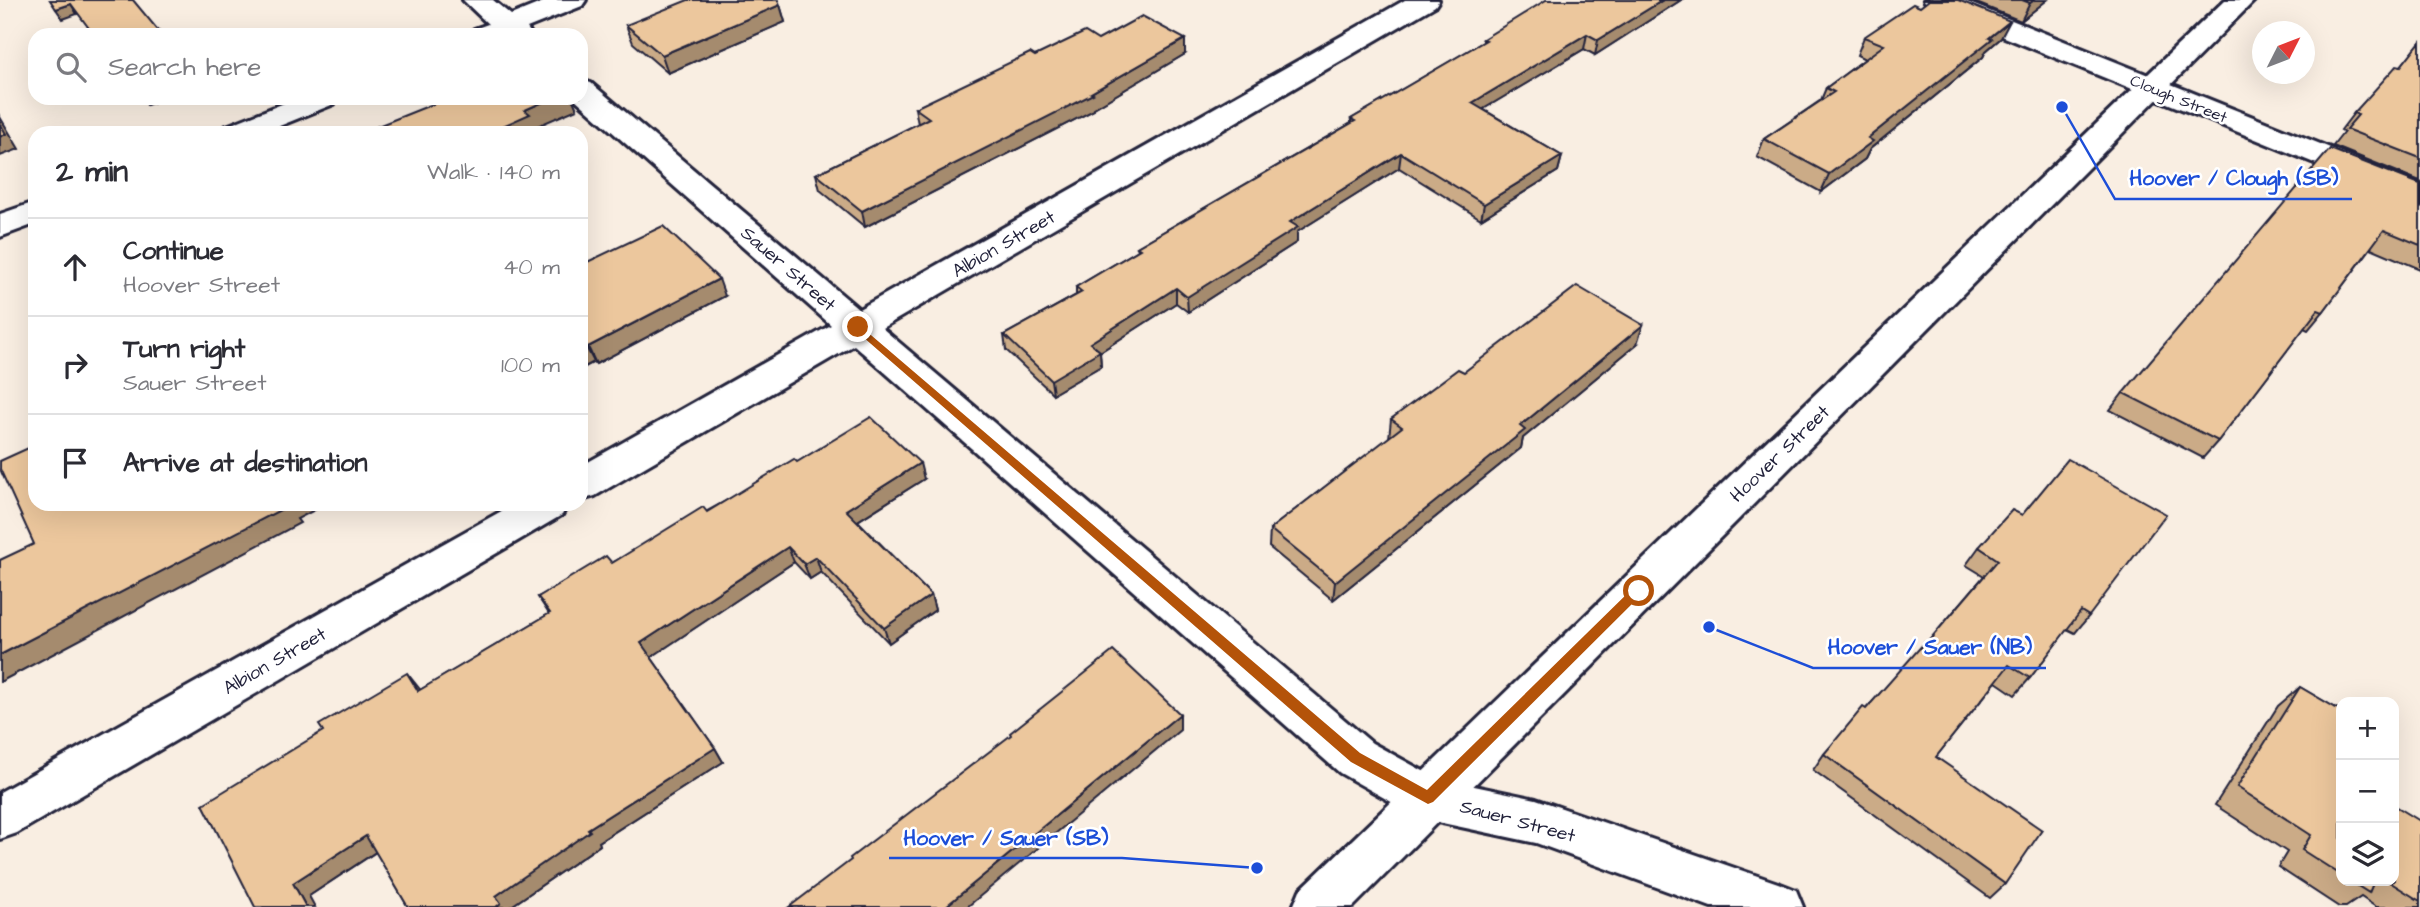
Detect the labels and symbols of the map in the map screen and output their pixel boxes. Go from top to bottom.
north arrow [2252,21,2315,84]
street label: Clough Street [2126,69,2231,130]
callout: Hoover / Clough (SB) [2115,157,2352,199]
text: Hoover / Clough (SB) [2130,164,2339,195]
street label: Albion Street [947,204,1061,285]
street label: Sauer Street [734,220,842,318]
route end [842,311,873,342]
street label: Hoover Street [1724,399,1836,509]
route start [1623,575,1654,606]
street label: Albion Street [218,621,332,702]
callout: Hoover / Sauer (NB) [1813,626,2046,668]
text: Hoover / Sauer (NB) [1828,633,2033,662]
street label: Sauer Street [1457,793,1579,850]
callout: Hoover / Sauer (SB) [889,816,1122,858]
text: Hoover / Sauer (SB) [904,824,1109,853]

